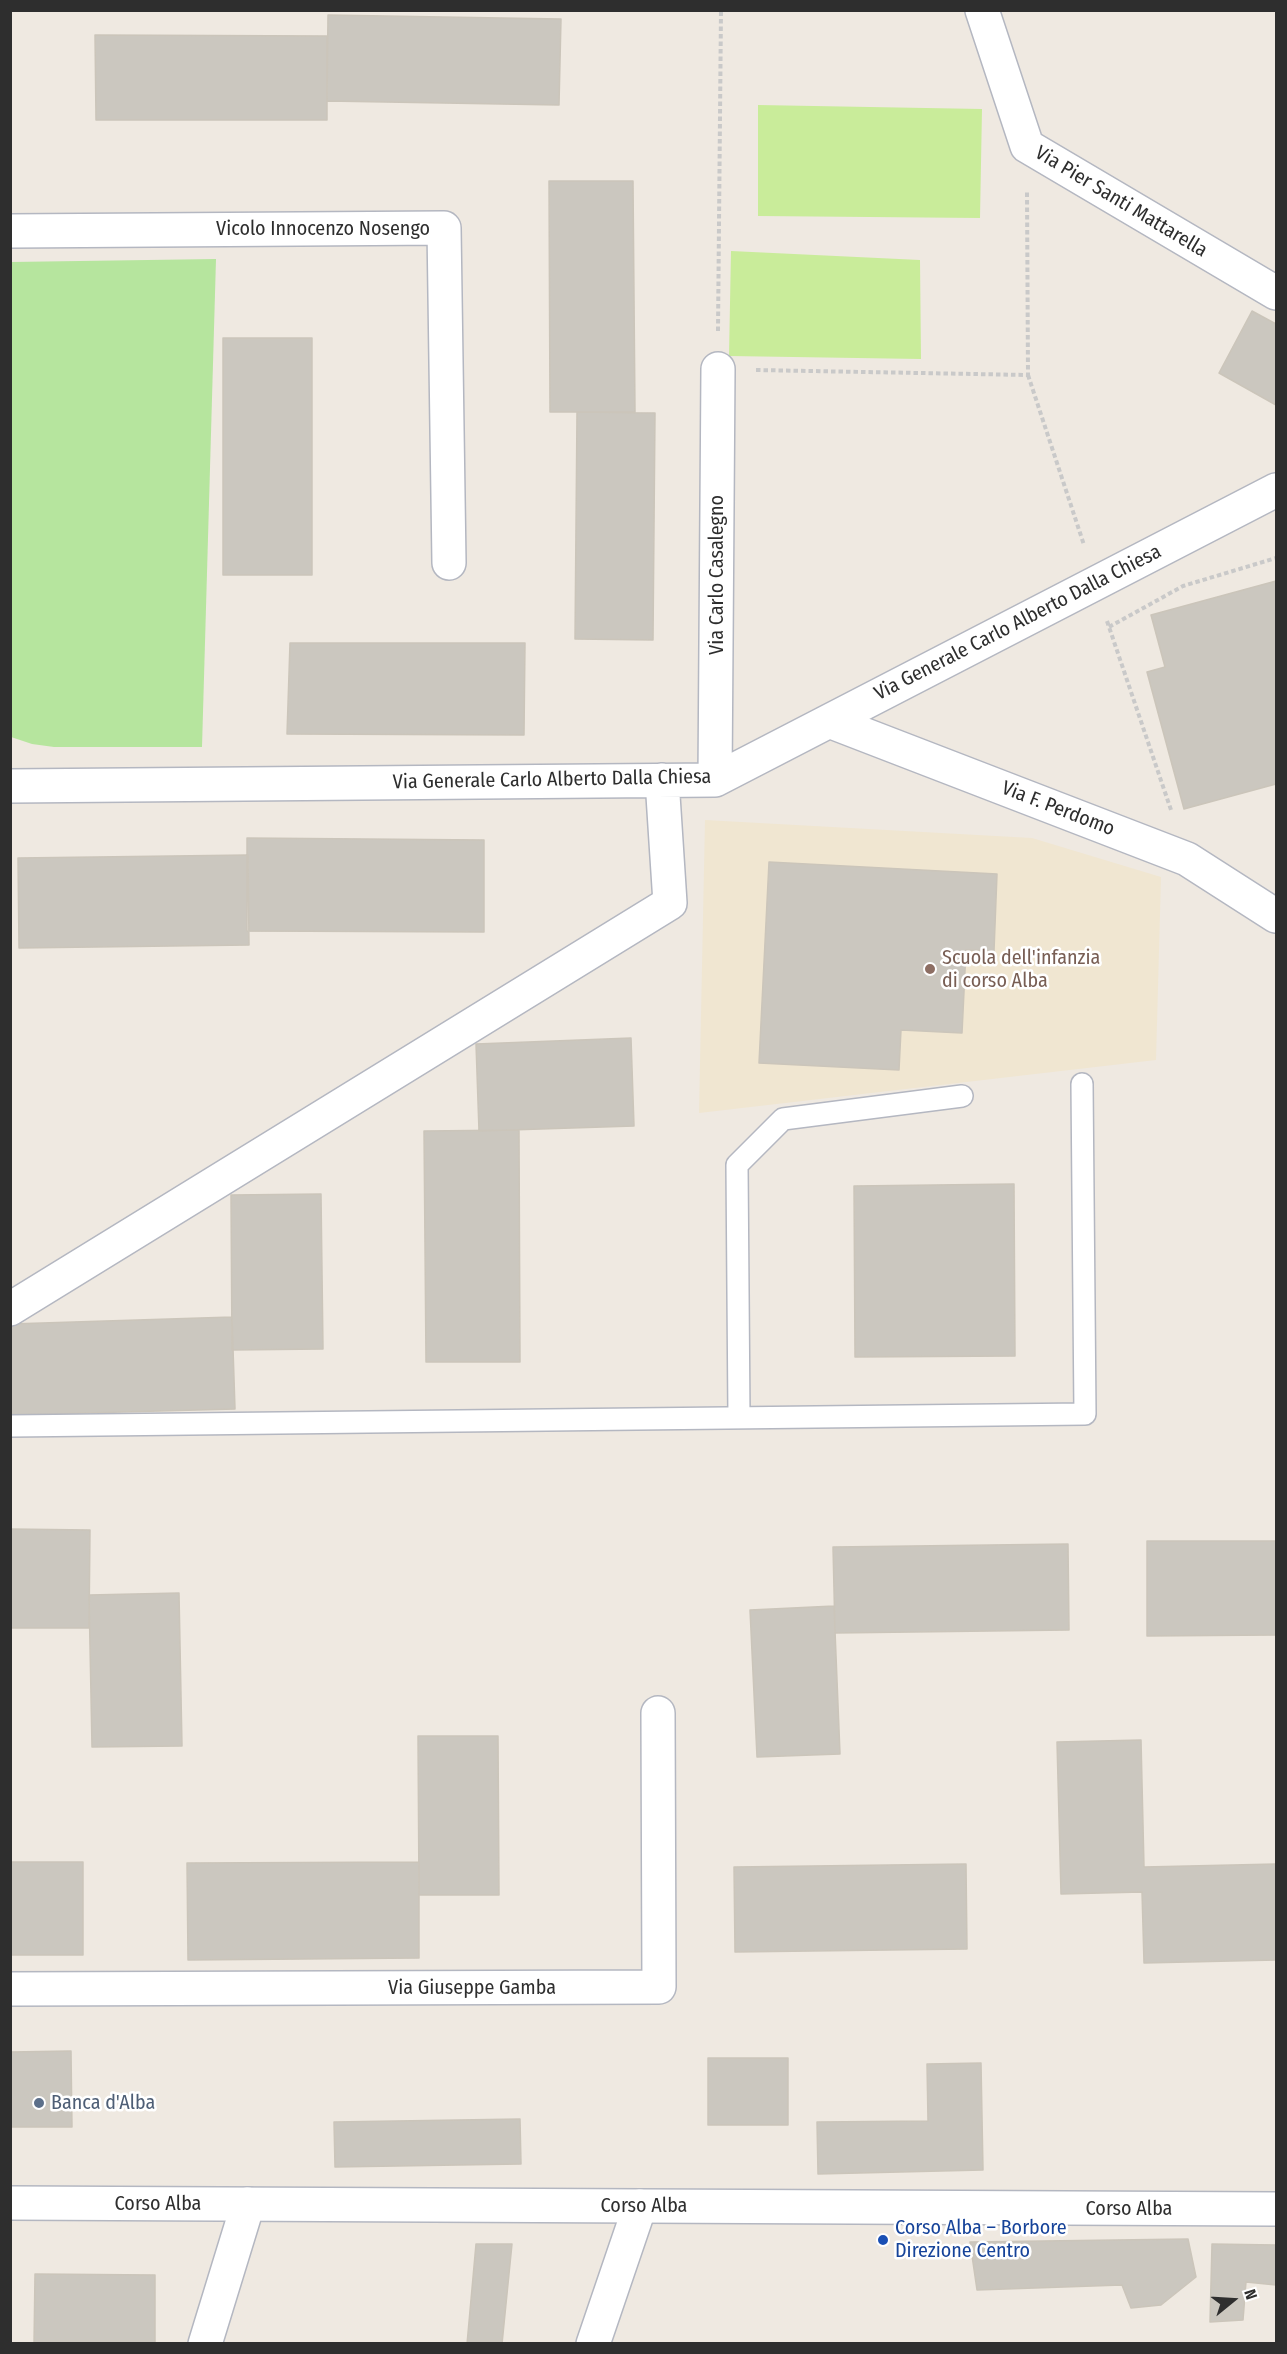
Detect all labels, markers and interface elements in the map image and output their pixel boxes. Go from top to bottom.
street label: Via Pier Santi Mattarella [1031,141,1211,263]
street label: Vicolo Innocenzo Nosengo [216,217,430,241]
street label: Via Carlo Casalegno [705,495,729,655]
street label: Via Generale Carlo Alberto Dalla Chiesa [871,540,1165,706]
street label: Via Generale Carlo Alberto Dalla Chiesa [392,765,712,795]
street label: Via F. Perdomo [998,776,1118,842]
place label: Scuola dell'infanzia di corso Alba [942,946,1100,993]
marker: Scuola dell'infanzia di corso Alba [923,962,937,976]
street label: Via Giuseppe Gamba [388,1976,556,2000]
place label: Banca d'Alba [51,2091,155,2115]
marker: Banca d'Alba [32,2096,46,2110]
street label: Corso Alba [115,2192,201,2216]
street label: Corso Alba [601,2194,687,2218]
street label: Corso Alba [1086,2197,1172,2221]
place label: Corso Alba – Borbore Direzione Centro [895,2216,1067,2263]
marker: Corso Alba – Borbore Direzione Centro [876,2233,890,2247]
north arrow [1203,2270,1263,2330]
text: N [1240,2287,1261,2302]

